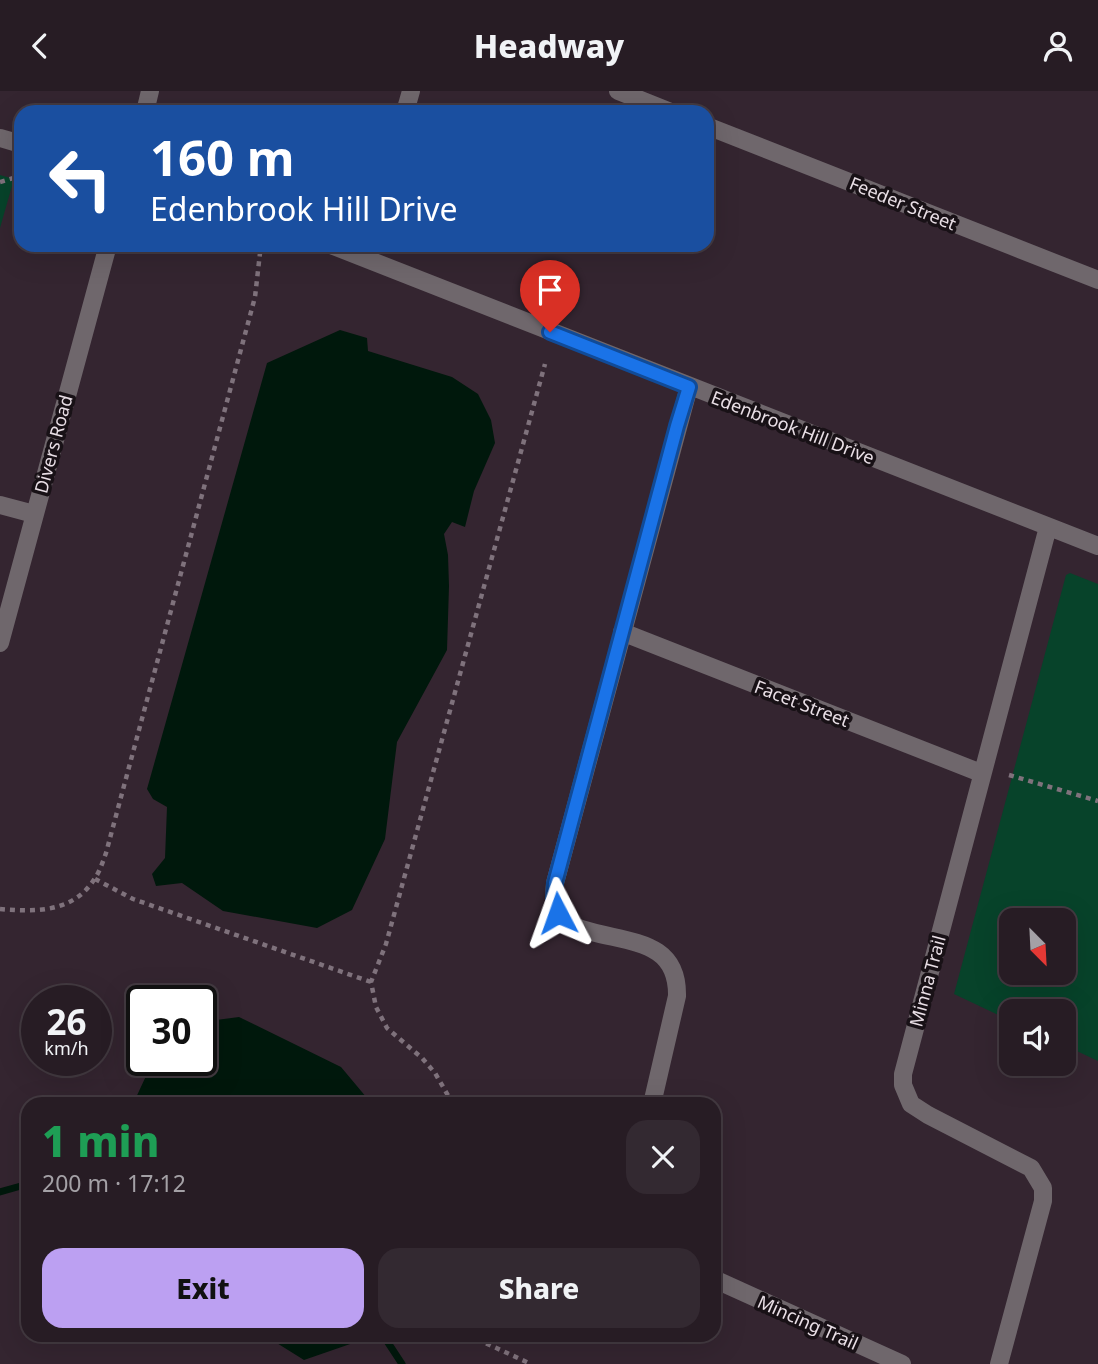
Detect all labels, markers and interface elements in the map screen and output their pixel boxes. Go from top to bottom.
text: Headway [474,24,624,67]
icon: back [21,27,59,65]
icon: person [1039,27,1077,65]
text: 160 m [150,124,295,190]
icon: left [35,133,126,224]
street label: Feeder Street [846,171,960,236]
text: Edenbrook Hill Drive [150,187,458,230]
pin [520,260,580,332]
icon: arrive [531,271,569,309]
street label: Edenbrook Hill Drive [708,385,878,469]
street label: Divers Road [28,392,78,496]
street label: Facet Street [751,674,853,732]
position arrow [521,876,595,950]
north arrow [999,908,1076,985]
map controls [999,908,1076,1076]
street label: Minna Trail [903,933,951,1029]
speed limit sign: 30 [126,985,217,1076]
text: 26 [46,998,87,1045]
button: sound [999,999,1076,1076]
text: km/h [44,1036,89,1060]
text: 1 min [42,1112,159,1169]
button: close [626,1120,700,1194]
text: 200 m · 17:12 [42,1167,186,1199]
button: Exit [42,1248,364,1328]
button: Share [378,1248,700,1328]
street label: Mincing Trail [754,1289,862,1355]

